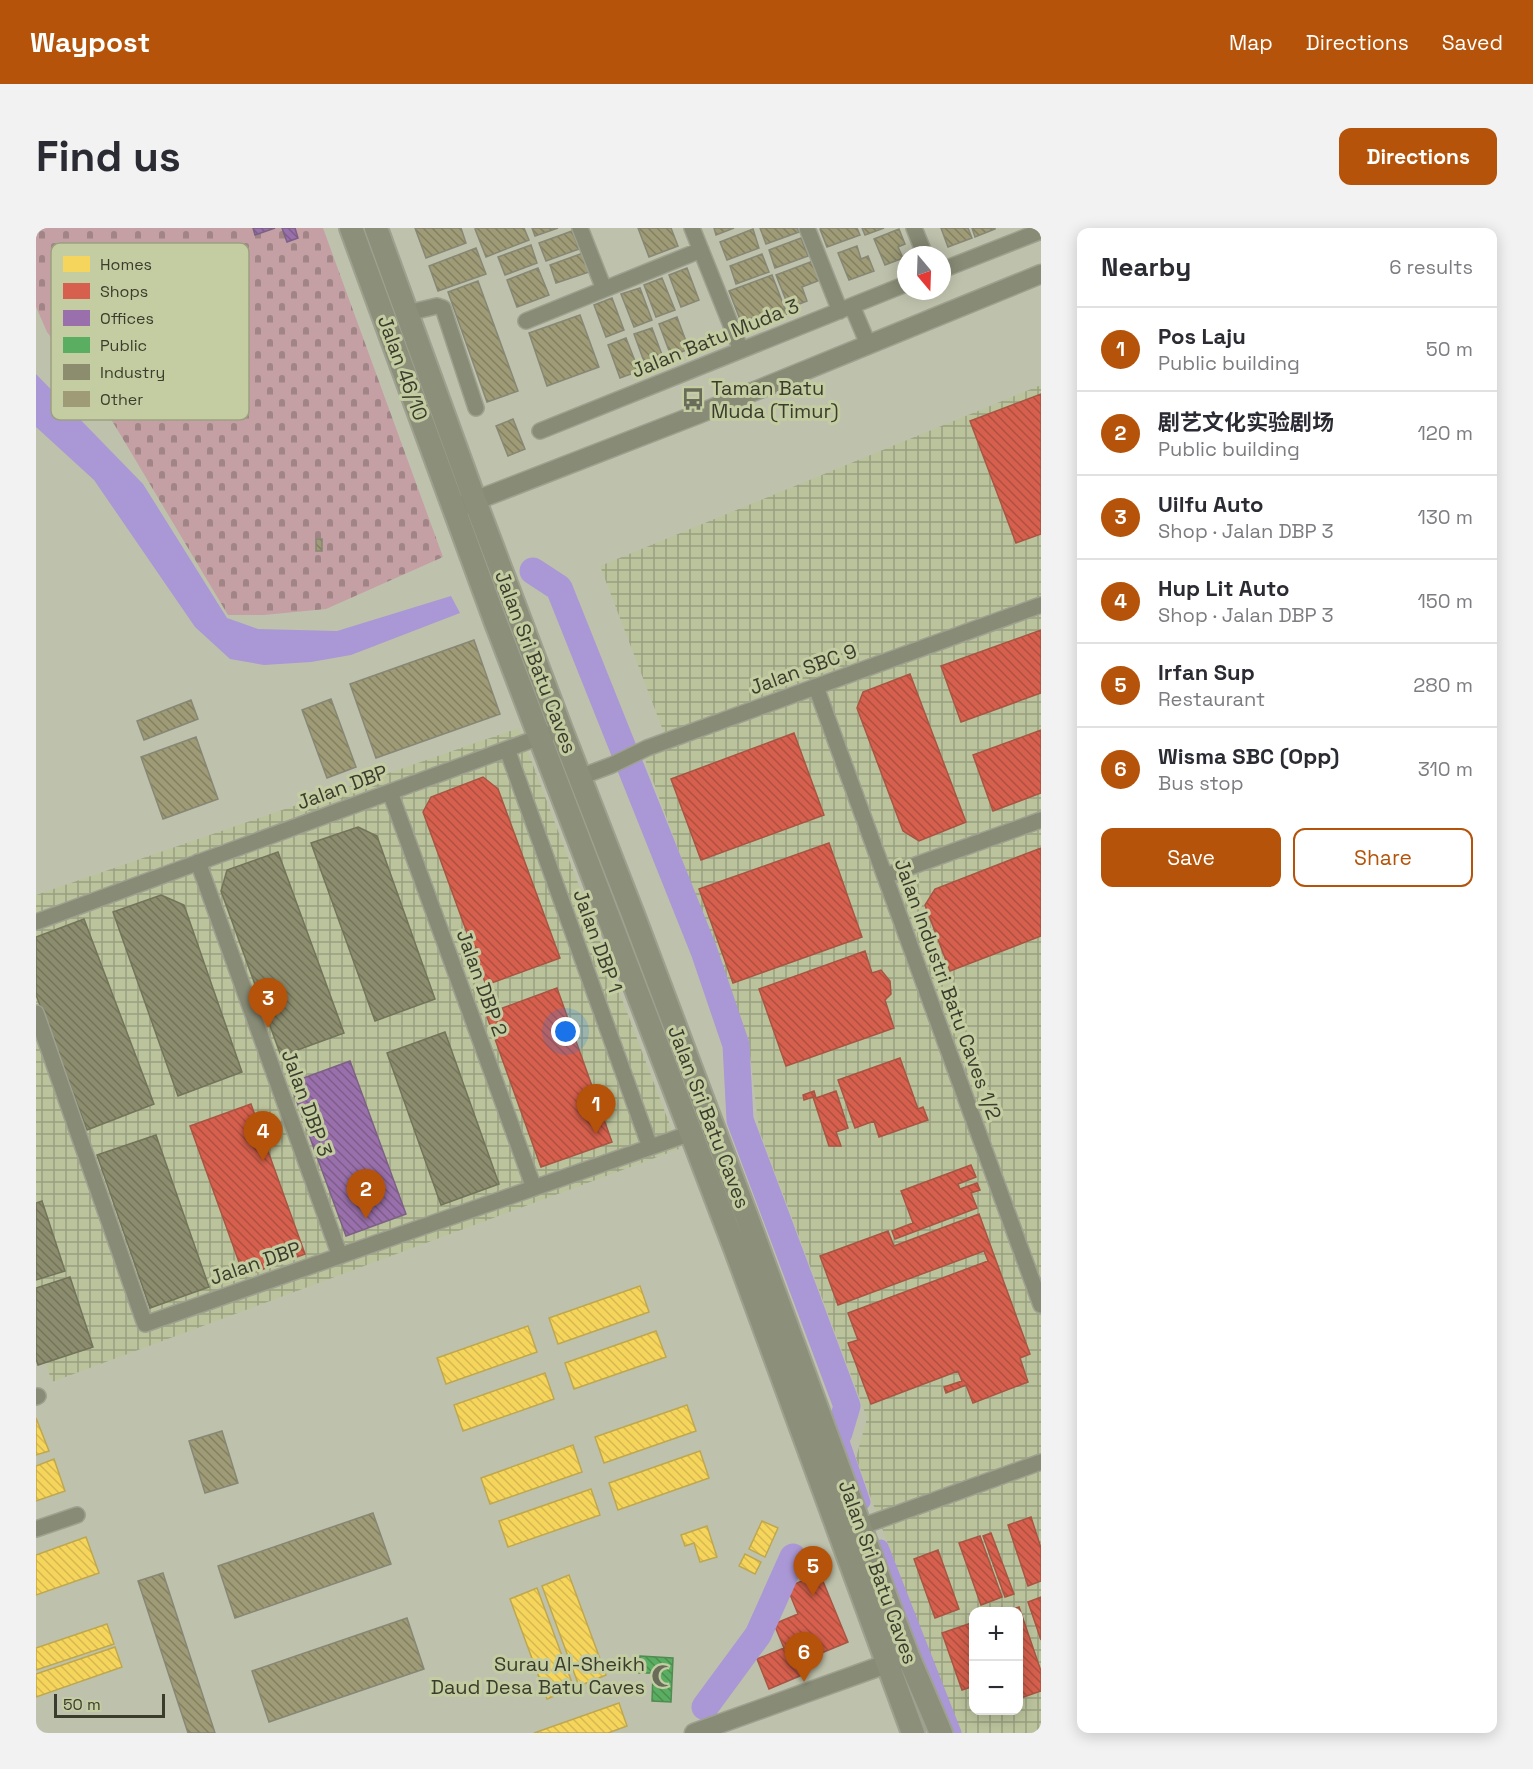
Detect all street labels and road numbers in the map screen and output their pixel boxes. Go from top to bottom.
street label: Jalan Batu Muda 3 [627,293,803,383]
street label: Jalan 46/10 [372,312,434,424]
street label: Jalan Sri Batu Caves [489,567,583,757]
street label: Jalan SBC 9 [746,638,860,700]
street label: Jalan DBP [293,759,391,815]
street label: Jalan Industri Batu Caves 1/2 [889,855,1007,1123]
street label: Jalan DBP 1 [567,886,629,996]
street label: Jalan DBP 2 [451,926,513,1040]
street label: Jalan Sri Batu Caves [662,1022,756,1212]
street label: Jalan DBP 3 [276,1046,338,1160]
street label: Jalan DBP [206,1235,304,1291]
street label: Jalan Sri Batu Caves [833,1477,923,1667]

